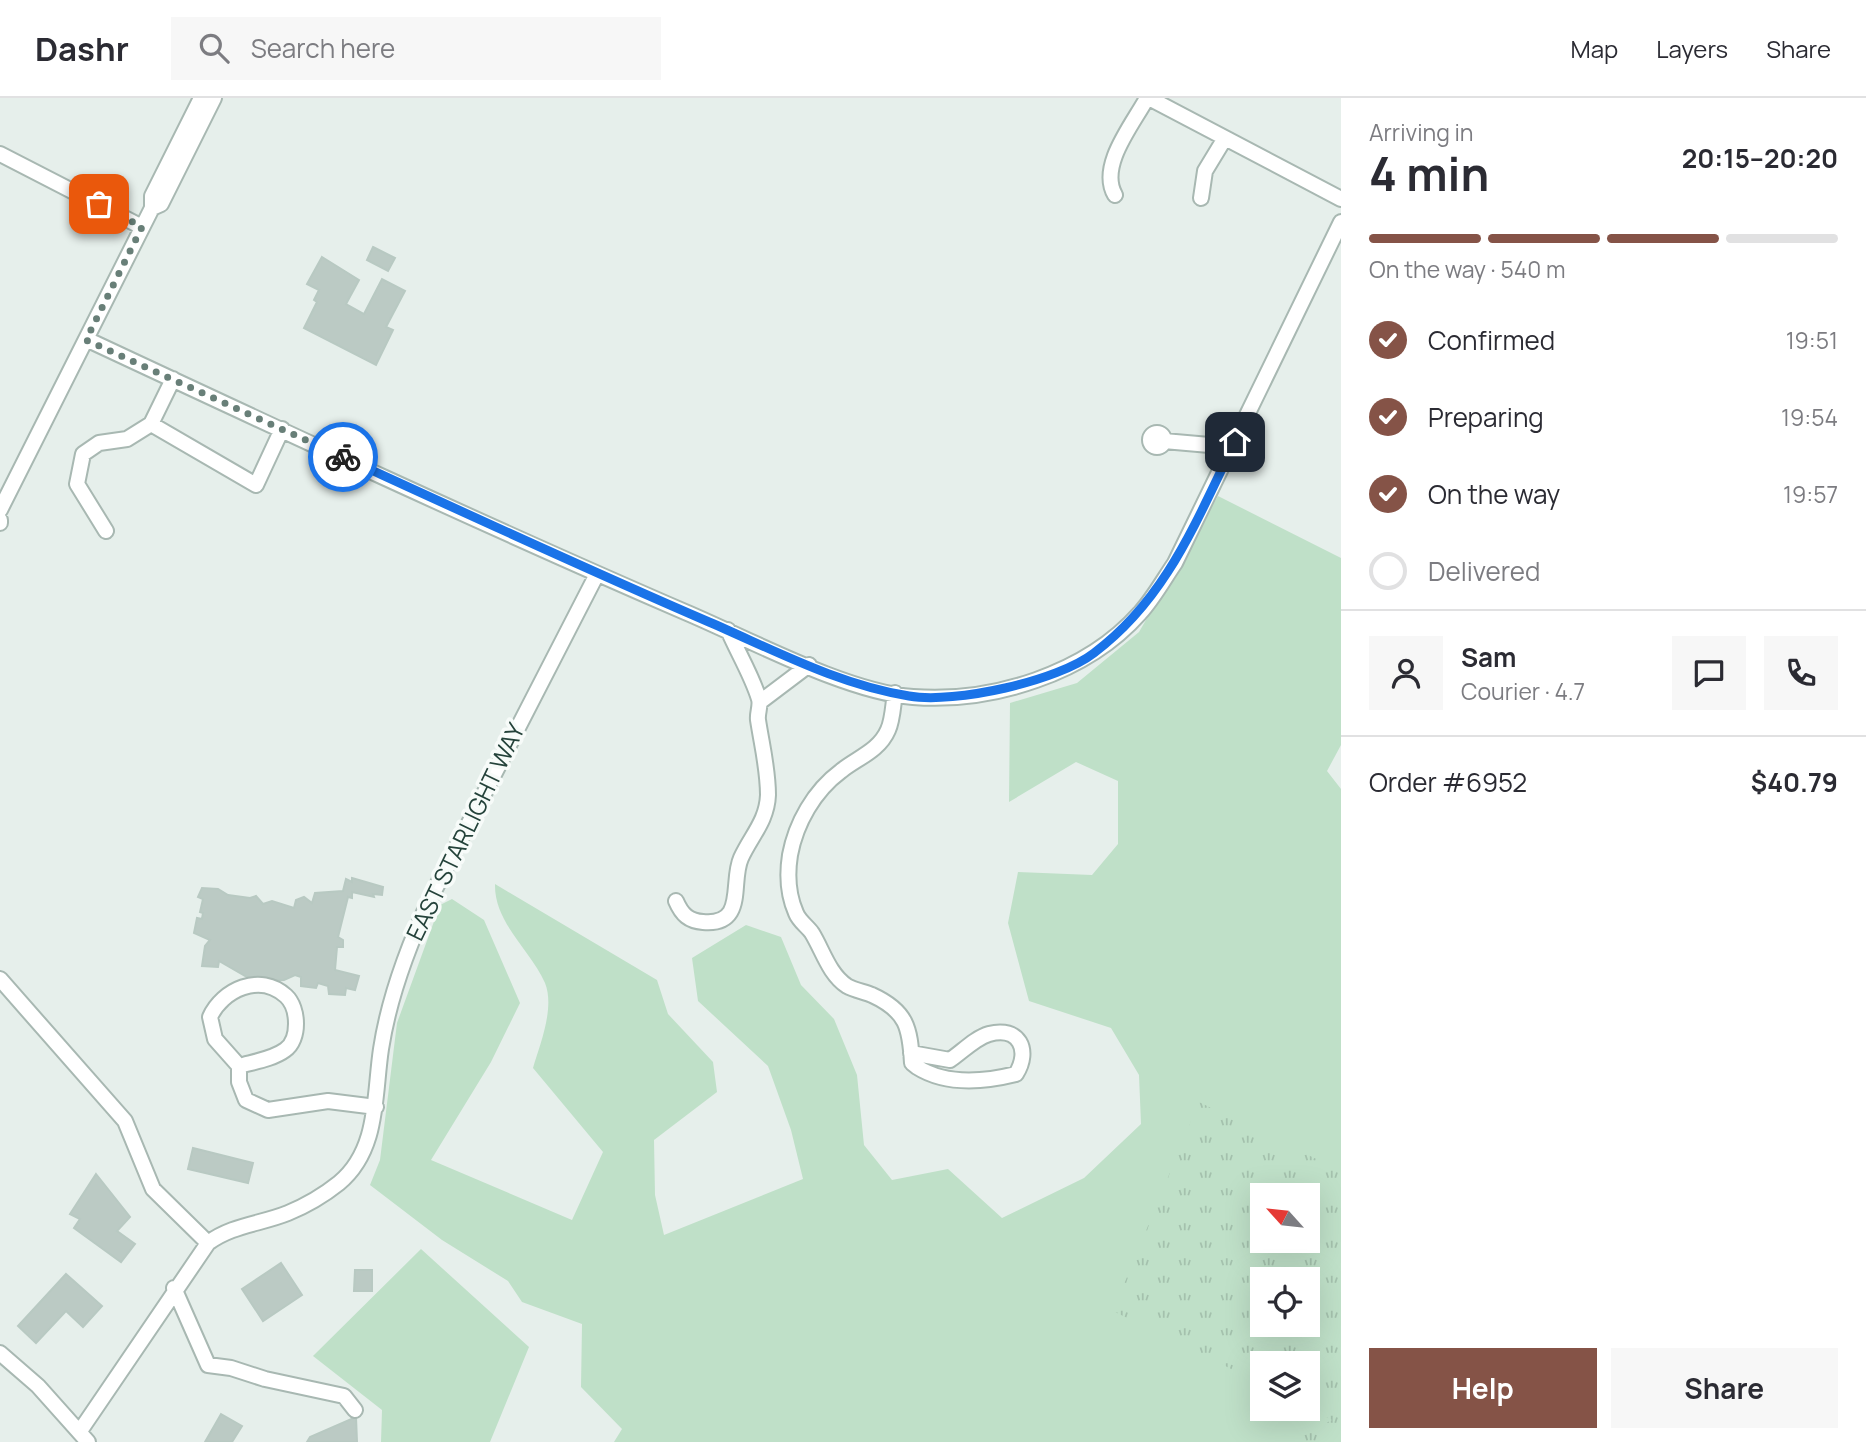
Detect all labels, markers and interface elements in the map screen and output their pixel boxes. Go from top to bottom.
search box [171,17,661,80]
text: Dashr [35,26,129,71]
icon: search [195,29,233,67]
text: Search here [251,30,395,66]
text: Map [1571,32,1618,65]
text: Layers [1656,32,1728,65]
text: Share [1766,32,1831,65]
text: Arriving in [1369,116,1474,148]
text: 20:15–20:20 [1682,140,1838,176]
text: 4 min [1369,142,1489,205]
pin [69,174,129,234]
icon: bag [80,185,118,223]
text: On the way · 540 m [1369,253,1565,285]
icon: check [1369,321,1407,359]
text: Confirmed [1428,322,1555,358]
text: 19:51 [1786,324,1838,356]
icon: check [1369,398,1407,436]
text: Preparing [1428,399,1544,435]
text: 19:54 [1781,401,1838,433]
pin [1205,412,1265,472]
courier [308,422,378,492]
icon: home [1216,423,1254,461]
icon: bike [324,438,362,476]
icon: check [1369,475,1407,513]
text: On the way [1428,476,1560,512]
text: 19:57 [1783,478,1838,510]
text: Delivered [1428,553,1540,589]
button: person [1369,636,1443,710]
button: chat [1672,636,1746,710]
button: phone [1764,636,1838,710]
text: Sam [1461,639,1516,675]
text: Courier · 4.7 [1461,675,1585,707]
street label: EAST STARLIGHT WAY [398,717,532,946]
text: Order #6952 [1369,764,1527,800]
text: $40.79 [1751,764,1838,800]
north arrow [1250,1183,1320,1253]
map controls [1250,1183,1320,1421]
button: locate [1250,1267,1320,1337]
button: Help [1369,1348,1597,1428]
button: Share [1611,1348,1838,1428]
button: layers [1250,1351,1320,1421]

